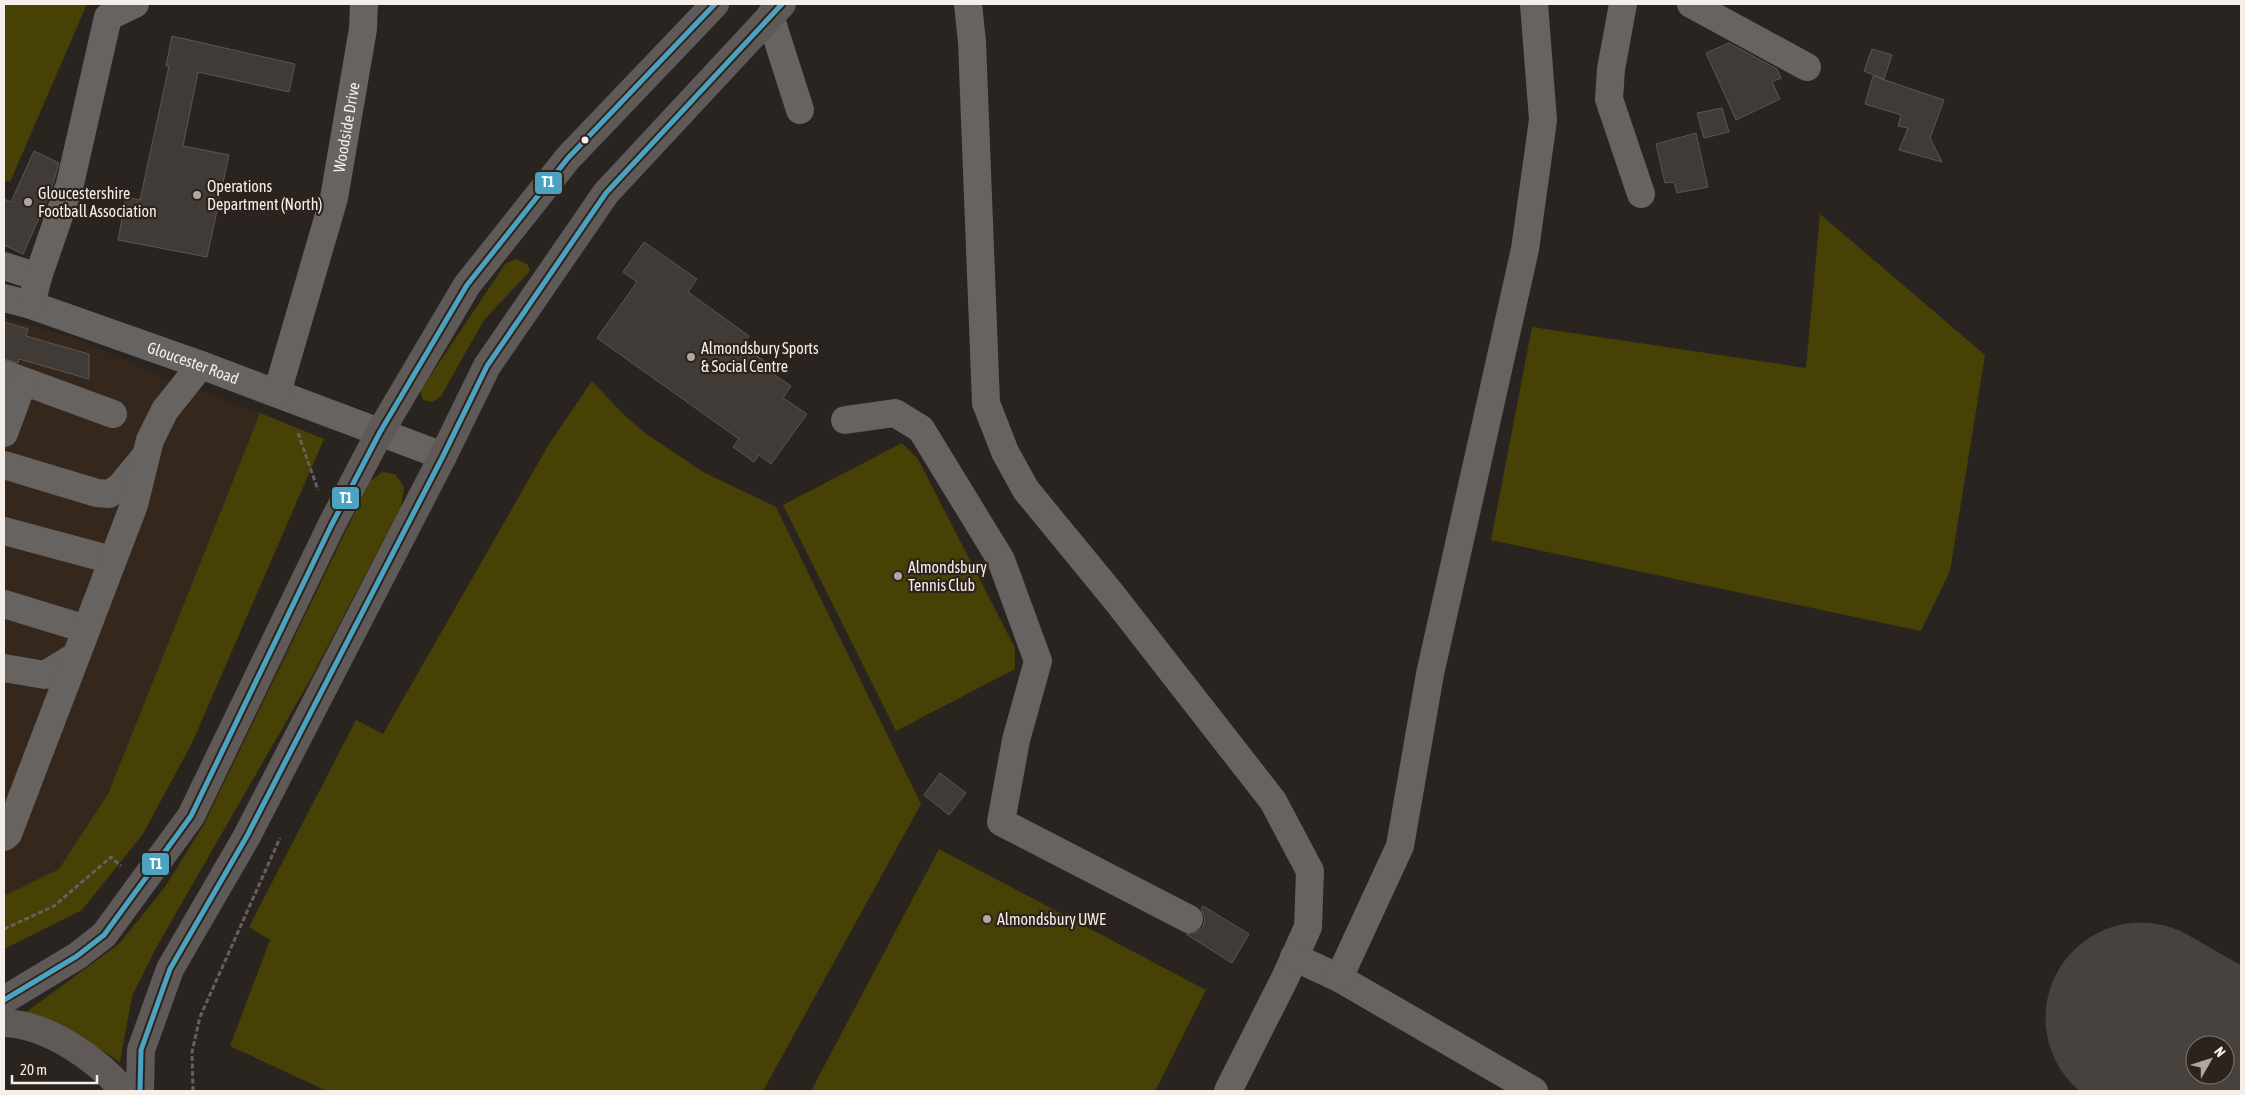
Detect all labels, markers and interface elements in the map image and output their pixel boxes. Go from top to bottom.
street label: Woodside Drive [330,81,363,174]
unlabelled marker [580,135,590,145]
line badge: T1 [534,171,563,195]
text: T1 [542,174,555,190]
place label: Operations Department (North) [207,177,322,214]
place label: Gloucestershire Football Association [38,184,157,220]
marker: Operations Department (North) [191,189,203,201]
marker: Gloucestershire Football Association [22,196,34,208]
street label: Gloucester Road [145,338,241,387]
place label: Almondsbury Sports & Social Centre [701,339,819,375]
marker: Almondsbury Sports & Social Centre [685,351,697,363]
line badge: T1 [331,486,360,510]
text: T1 [340,490,353,506]
place label: Almondsbury Tennis Club [908,558,987,594]
marker: Almondsbury Tennis Club [892,570,904,582]
line badge: T1 [141,852,170,876]
text: T1 [150,856,163,872]
place label: Almondsbury UWE [997,910,1106,929]
marker: Almondsbury UWE [981,913,993,925]
north arrow [2185,1035,2235,1085]
text: N [2211,1044,2229,1060]
scale bar [12,1052,98,1084]
text: 20 m [20,1061,47,1078]

